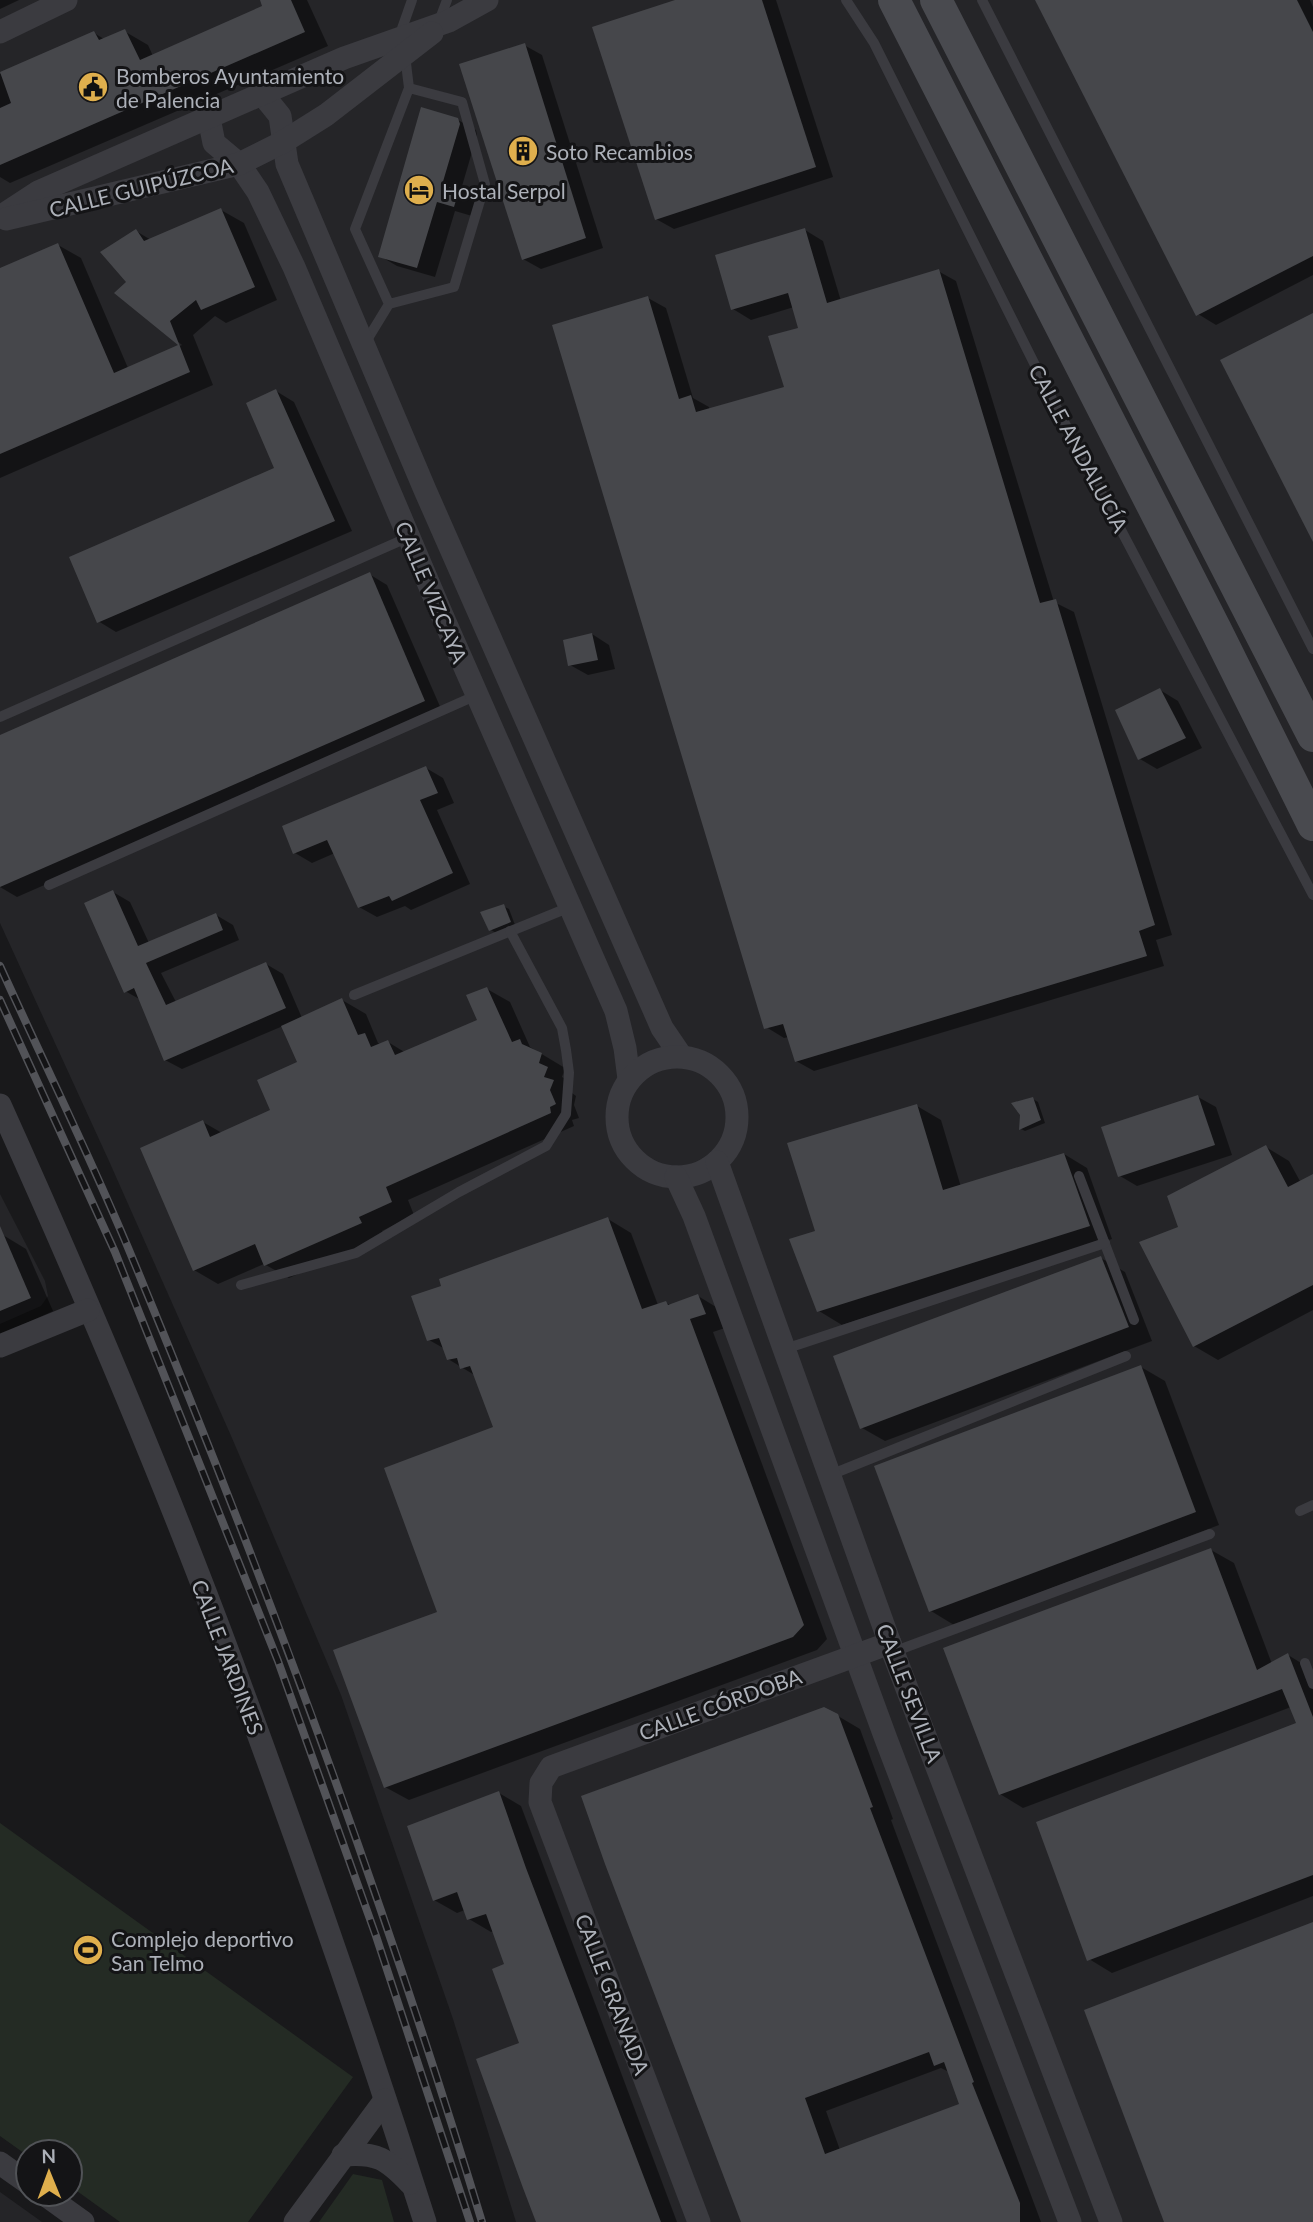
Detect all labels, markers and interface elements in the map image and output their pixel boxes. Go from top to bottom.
place label: Bomberos Ayuntamiento de Palencia [116,63,344,112]
public building icon: Bomberos Ayuntamiento de Palencia [76,70,110,104]
building icon: Soto Recambios [506,134,540,168]
place label: Soto Recambios [546,139,693,164]
street label: CALLE GUIPÚZCOA [46,152,236,222]
hotel icon: Hostal Serpol [402,173,436,207]
place label: Hostal Serpol [442,178,566,203]
street label: CALLE ANDALUCÍA [1024,360,1134,537]
street label: CALLE VIZCAYA [391,517,473,667]
street label: CALLE JARDINES [187,1576,269,1738]
street label: CALLE SEVILLA [872,1620,948,1767]
street label: CALLE CÓRDOBA [635,1663,806,1745]
street label: CALLE GRANADA [571,1910,655,2079]
place label: Complejo deportivo San Telmo [111,1926,294,1975]
sports icon: Complejo deportivo San Telmo [71,1933,105,1967]
north arrow [14,2138,84,2208]
text: N [41,2144,56,2167]

